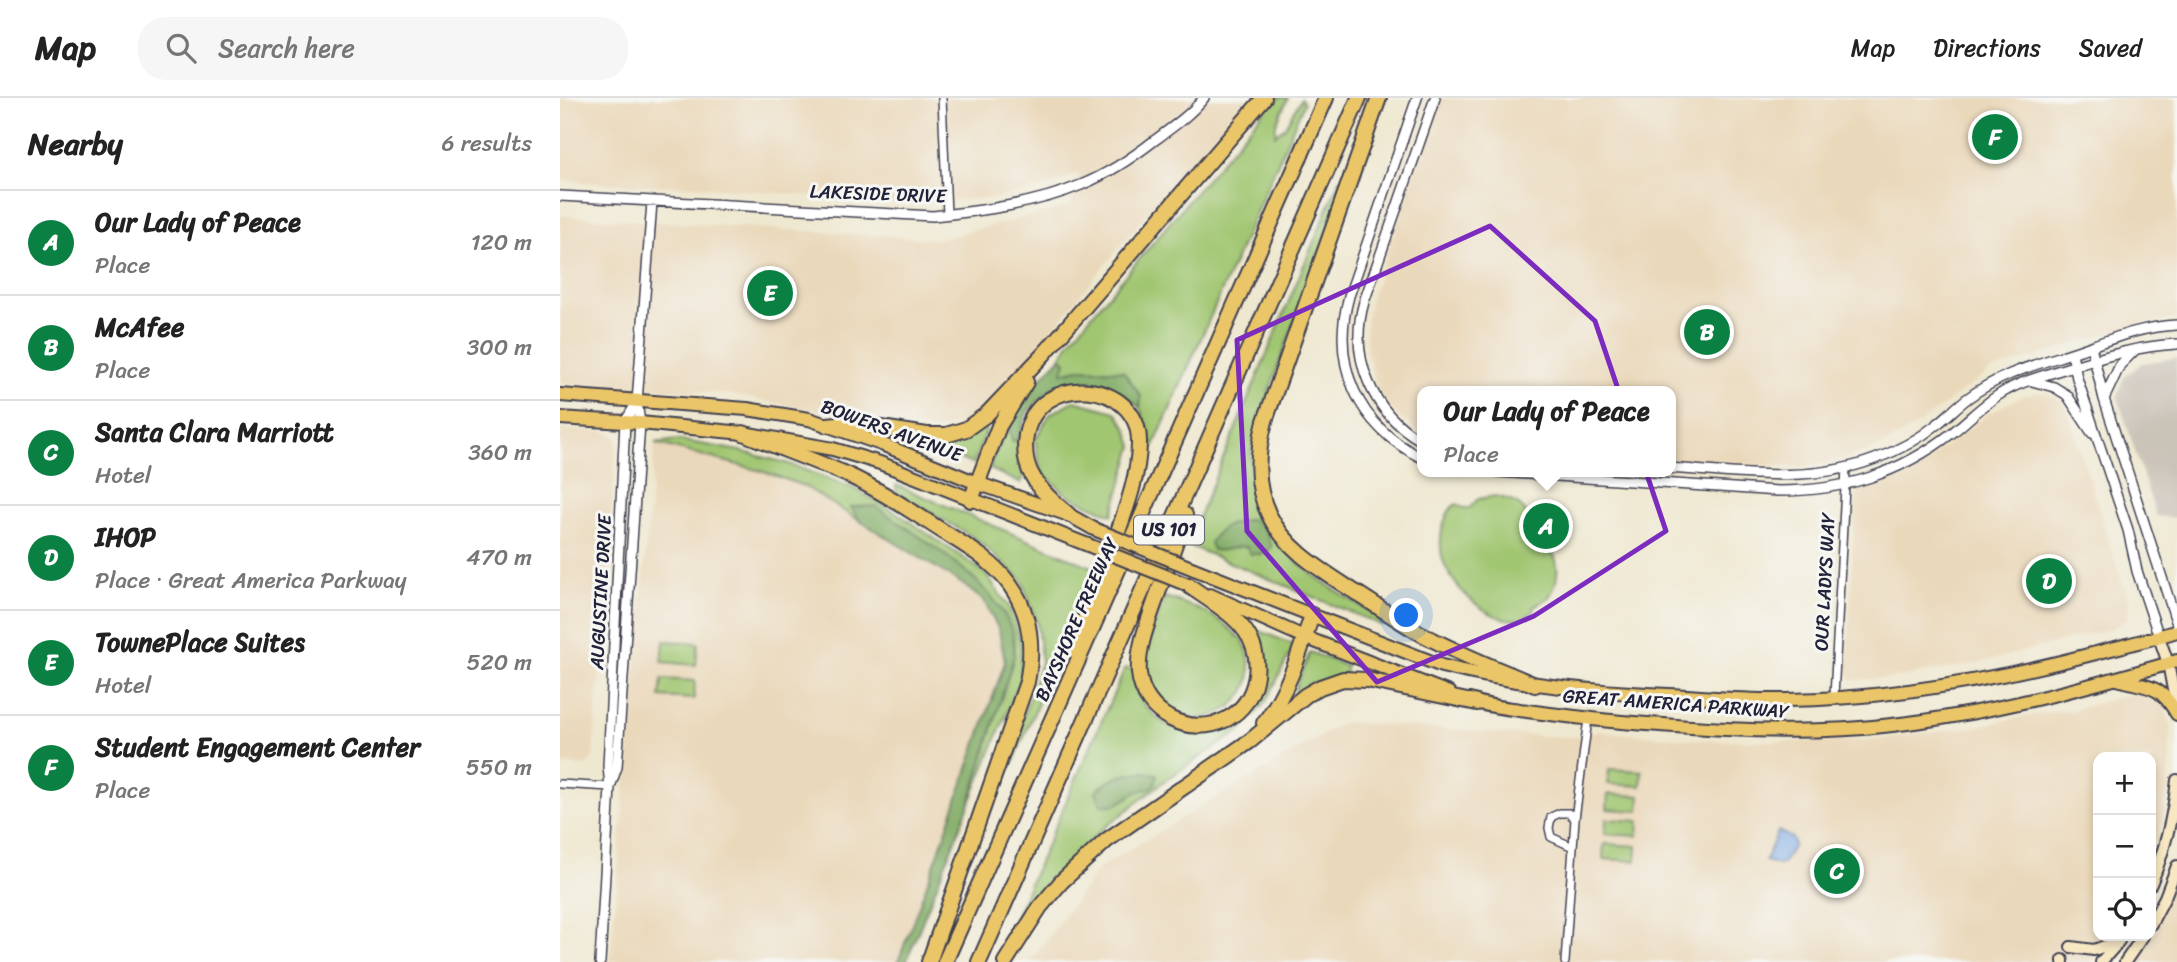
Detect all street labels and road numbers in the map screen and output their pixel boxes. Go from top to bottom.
street label: LAKESIDE DRIVE [809,175,948,212]
street label: BOWERS AVENUE [816,390,969,472]
street label: OUR LADYS WAY [1804,511,1845,652]
street label: AUGUSTINE DRIVE [580,512,621,671]
road number: US 101 [1134,516,1204,544]
street label: BAYSHORE FREEWAY [1025,531,1128,707]
street label: GREAT AMERICA PARKWAY [1562,679,1791,728]

